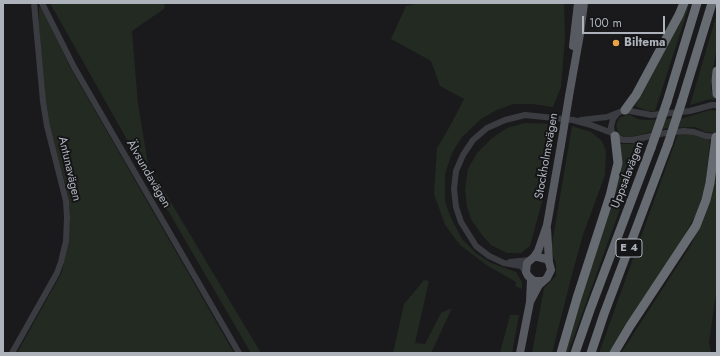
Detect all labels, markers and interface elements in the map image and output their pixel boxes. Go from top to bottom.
scale bar [584,8,667,34]
text: 100 m [589,14,622,32]
place label: Biltema [624,36,666,50]
marker: Biltema [611,38,621,48]
street label: Stockholmsvägen [532,112,562,200]
street label: Antunavägen [55,135,83,203]
street label: Älvsundavägen [123,137,173,211]
street label: Uppsalavägen [609,139,647,211]
road number: E 4 [616,239,642,257]

